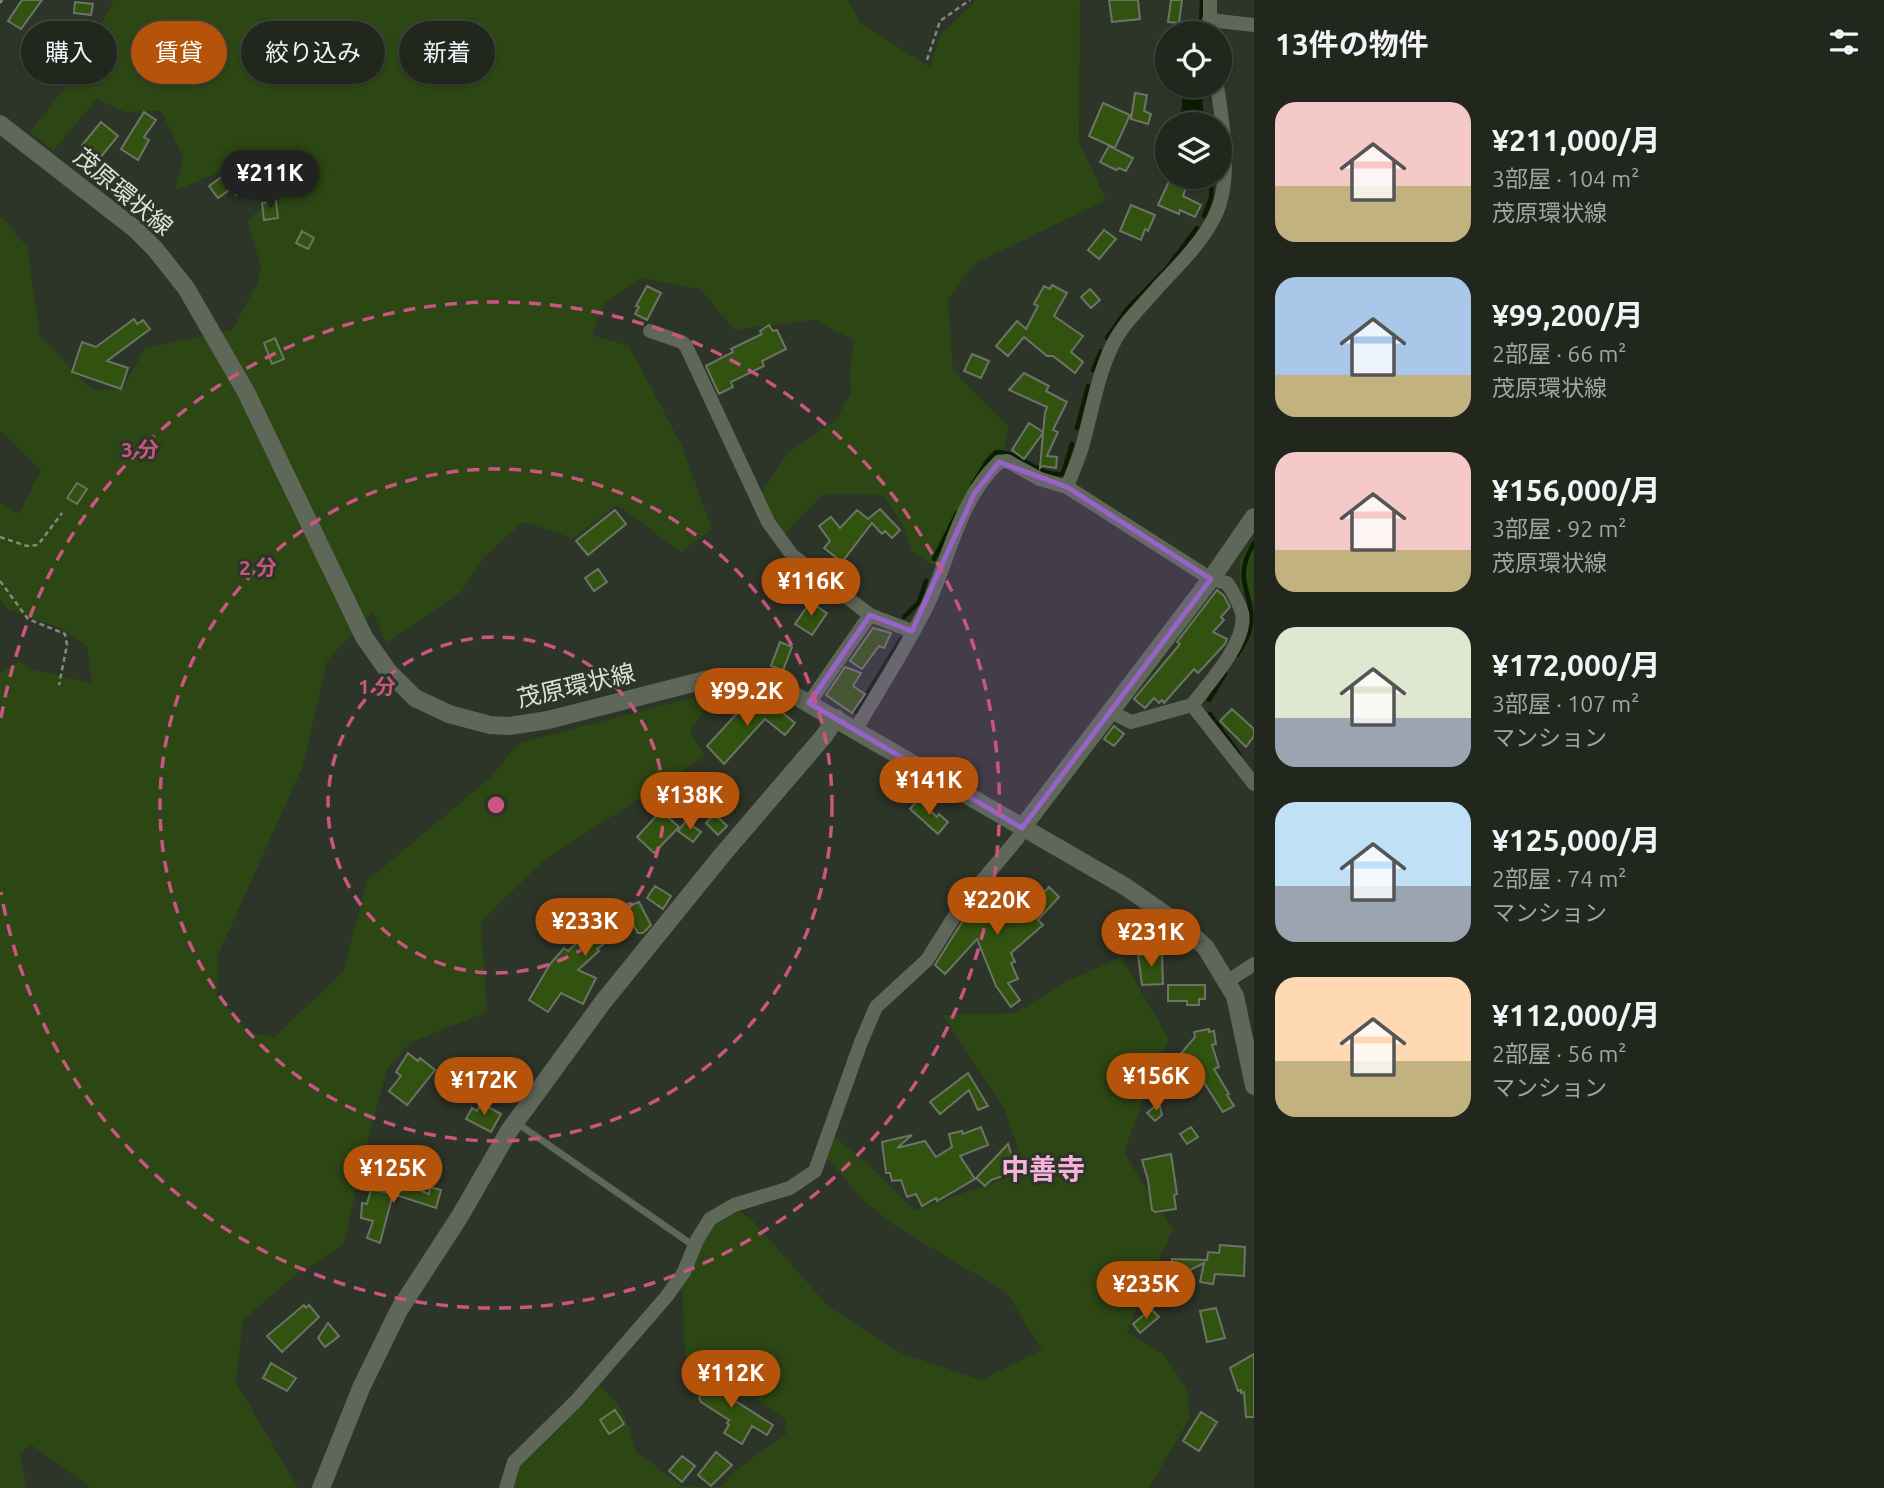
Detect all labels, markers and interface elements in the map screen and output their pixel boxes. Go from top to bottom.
chip: 購入 [21,21,117,84]
chip: 賃貸 [131,21,227,84]
chip: 絞り込み [241,21,385,84]
chip: 新着 [399,21,495,84]
map controls [1155,21,1232,189]
button: locate [1155,21,1232,98]
icon: filters [1825,23,1863,61]
text: 13件の物件 [1275,27,1429,61]
button: layers [1155,112,1232,189]
text: ¥211,000/月 [1492,123,1660,157]
icon: home [1331,130,1415,214]
street label: 茂原環状線 [69,143,178,241]
pin: ¥211K [221,150,319,210]
text: ¥211K [236,160,304,185]
text: 3部屋 · 104 m² [1492,166,1639,191]
text: 茂原環状線 [1492,200,1607,225]
text: ¥99,200/月 [1492,298,1644,332]
icon: home [1331,305,1415,389]
text: 2部屋 · 66 m² [1492,341,1626,366]
text: 茂原環状線 [1492,375,1607,400]
text: 3 分 [121,437,159,461]
text: ¥156,000/月 [1492,473,1660,507]
icon: home [1331,480,1415,564]
text: 3部屋 · 92 m² [1492,516,1626,541]
text: 茂原環状線 [1492,550,1607,575]
text: 2 分 [239,555,277,579]
pin: ¥116K [762,558,860,618]
text: ¥116K [777,568,845,593]
text: ¥172,000/月 [1492,648,1660,682]
icon: home [1331,655,1415,739]
street label: 茂原環状線 [514,659,637,712]
pin: ¥99.2K [690,668,804,728]
text: 1 分 [358,674,396,698]
text: ¥99.2K [711,678,783,703]
text: 3部屋 · 107 m² [1492,691,1639,716]
text: マンション [1492,725,1607,750]
pin: ¥141K [880,758,978,817]
text: ¥141K [895,767,963,792]
pin: ¥138K [641,772,739,832]
text: ¥138K [656,782,724,807]
centre of rings [484,793,508,817]
text: ¥125,000/月 [1492,823,1660,857]
icon: home [1331,830,1415,914]
text: 2部屋 · 74 m² [1492,866,1626,891]
pin: ¥220K [948,878,1046,937]
text: ¥220K [963,887,1031,912]
pin: ¥233K [536,898,634,958]
text: マンション [1492,900,1607,925]
text: ¥233K [551,908,619,933]
pin: ¥231K [1102,909,1200,969]
text: ¥231K [1117,919,1185,944]
text: ¥112,000/月 [1492,998,1660,1032]
icon: home [1331,1005,1415,1089]
text: 2部屋 · 56 m² [1492,1041,1626,1066]
pin: ¥156K [1107,1054,1205,1113]
pin: ¥172K [435,1058,533,1117]
text: ¥156K [1122,1063,1190,1088]
text: ¥172K [450,1067,518,1092]
text: マンション [1492,1075,1607,1100]
pin: ¥125K [344,1146,442,1205]
district label: 中善寺 [1001,1153,1085,1184]
text: ¥125K [359,1155,427,1180]
pin: ¥235K [1097,1262,1195,1321]
text: ¥235K [1112,1271,1180,1296]
pin: ¥112K [682,1350,780,1410]
text: ¥112K [697,1360,765,1385]

